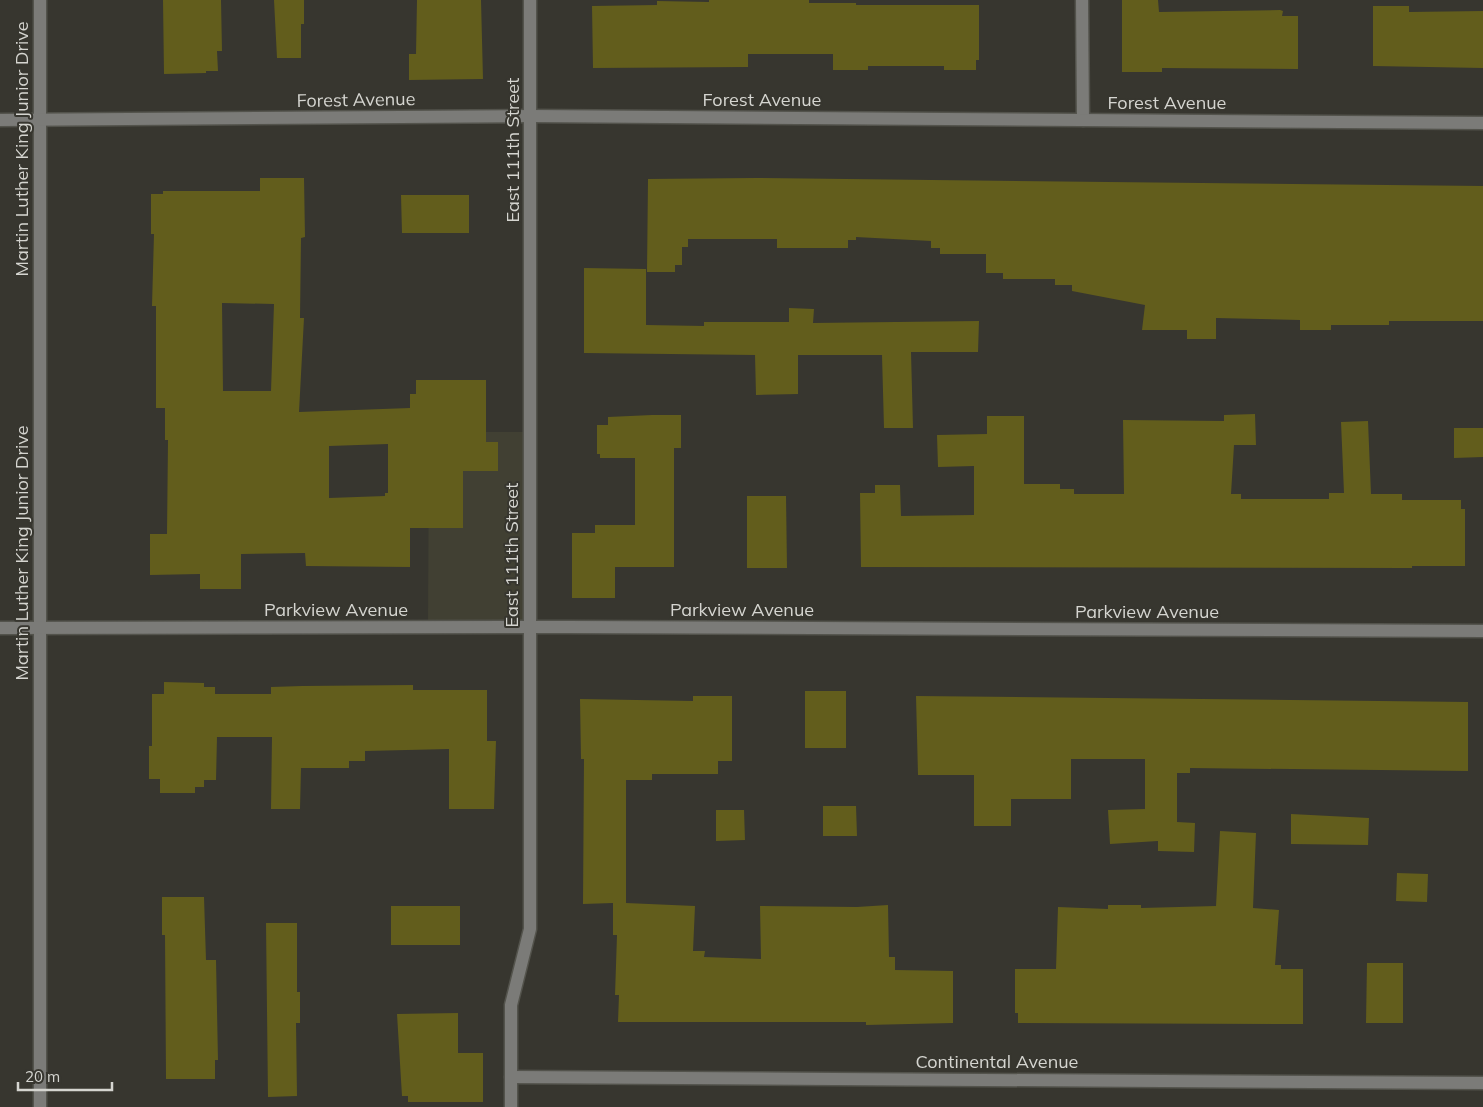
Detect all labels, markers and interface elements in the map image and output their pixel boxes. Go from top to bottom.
street label: Martin Luther King Junior Drive [10,22,33,276]
street label: East 111th Street [501,78,524,222]
street label: Forest Avenue [296,87,416,112]
street label: Forest Avenue [703,88,821,111]
street label: Forest Avenue [1108,91,1226,114]
street label: Martin Luther King Junior Drive [10,426,33,680]
street label: East 111th Street [500,483,523,627]
street label: Parkview Avenue [264,598,408,621]
street label: Parkview Avenue [670,598,814,621]
street label: Parkview Avenue [1075,600,1219,623]
street label: Continental Avenue [916,1050,1078,1073]
scale bar [18,1060,111,1092]
text: 20 m [25,1067,60,1086]

